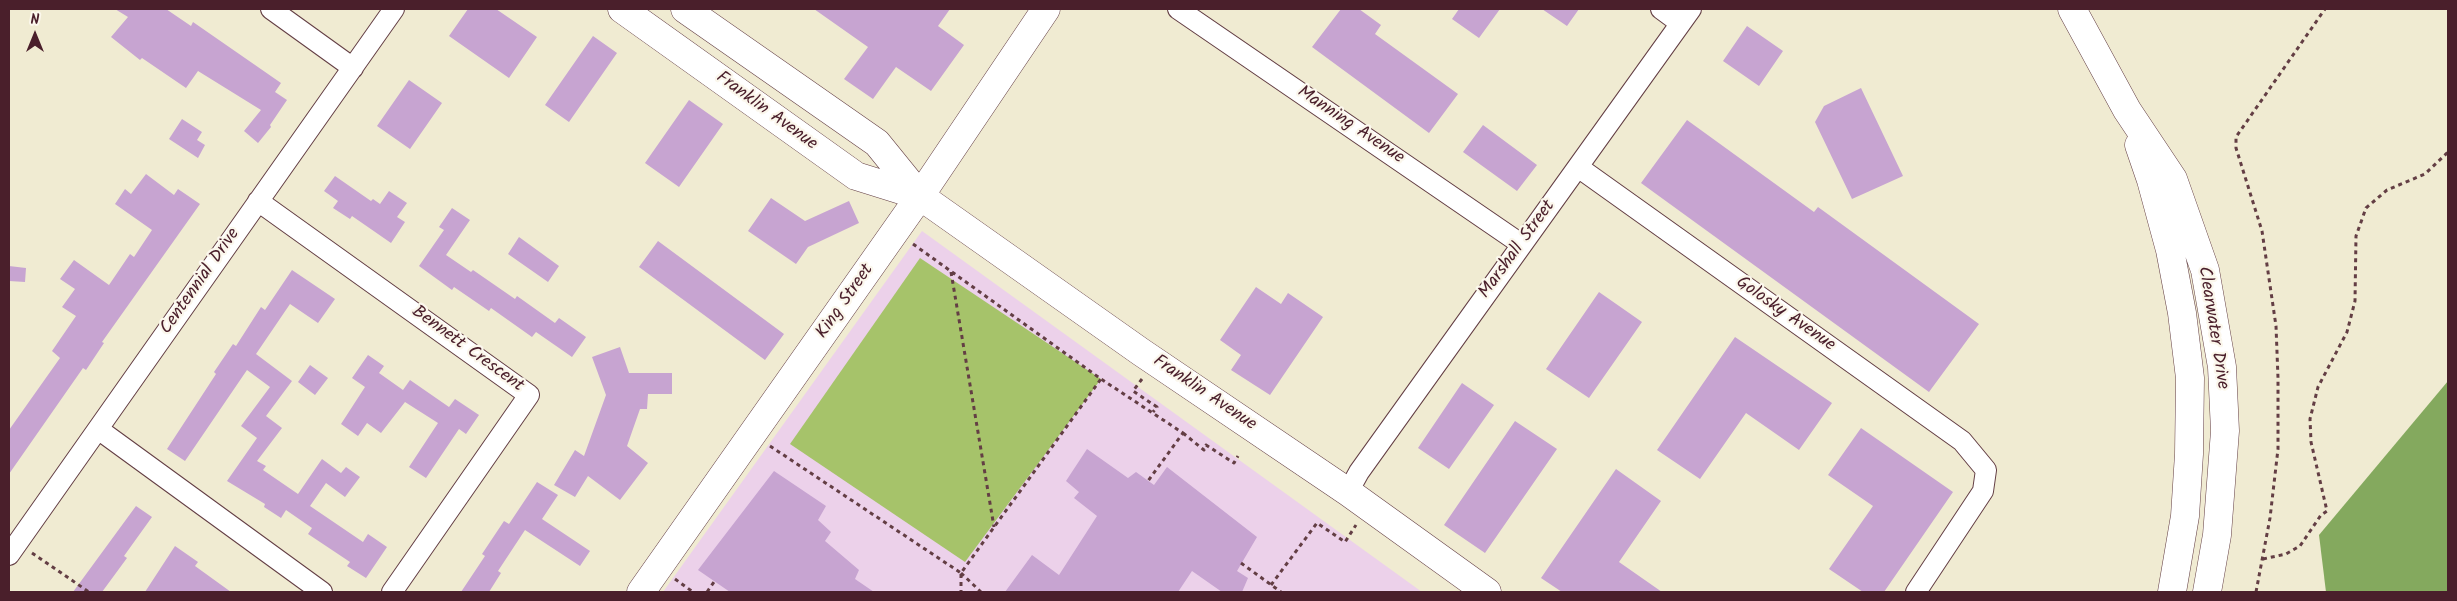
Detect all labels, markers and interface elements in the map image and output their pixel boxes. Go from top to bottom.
text: N [31,9,39,31]
north arrow [10,10,60,60]
street label: Franklin Avenue [711,68,821,156]
street label: Manning Avenue [1292,82,1408,170]
street label: Marshall Street [1475,197,1561,303]
street label: Centennial Drive [156,225,246,339]
street label: King Street [813,261,879,343]
street label: Clearwater Drive [2192,265,2232,391]
street label: Golosky Avenue [1731,273,1839,357]
street label: Bennett Crescent [407,302,527,398]
street label: Franklin Avenue [1148,351,1260,437]

